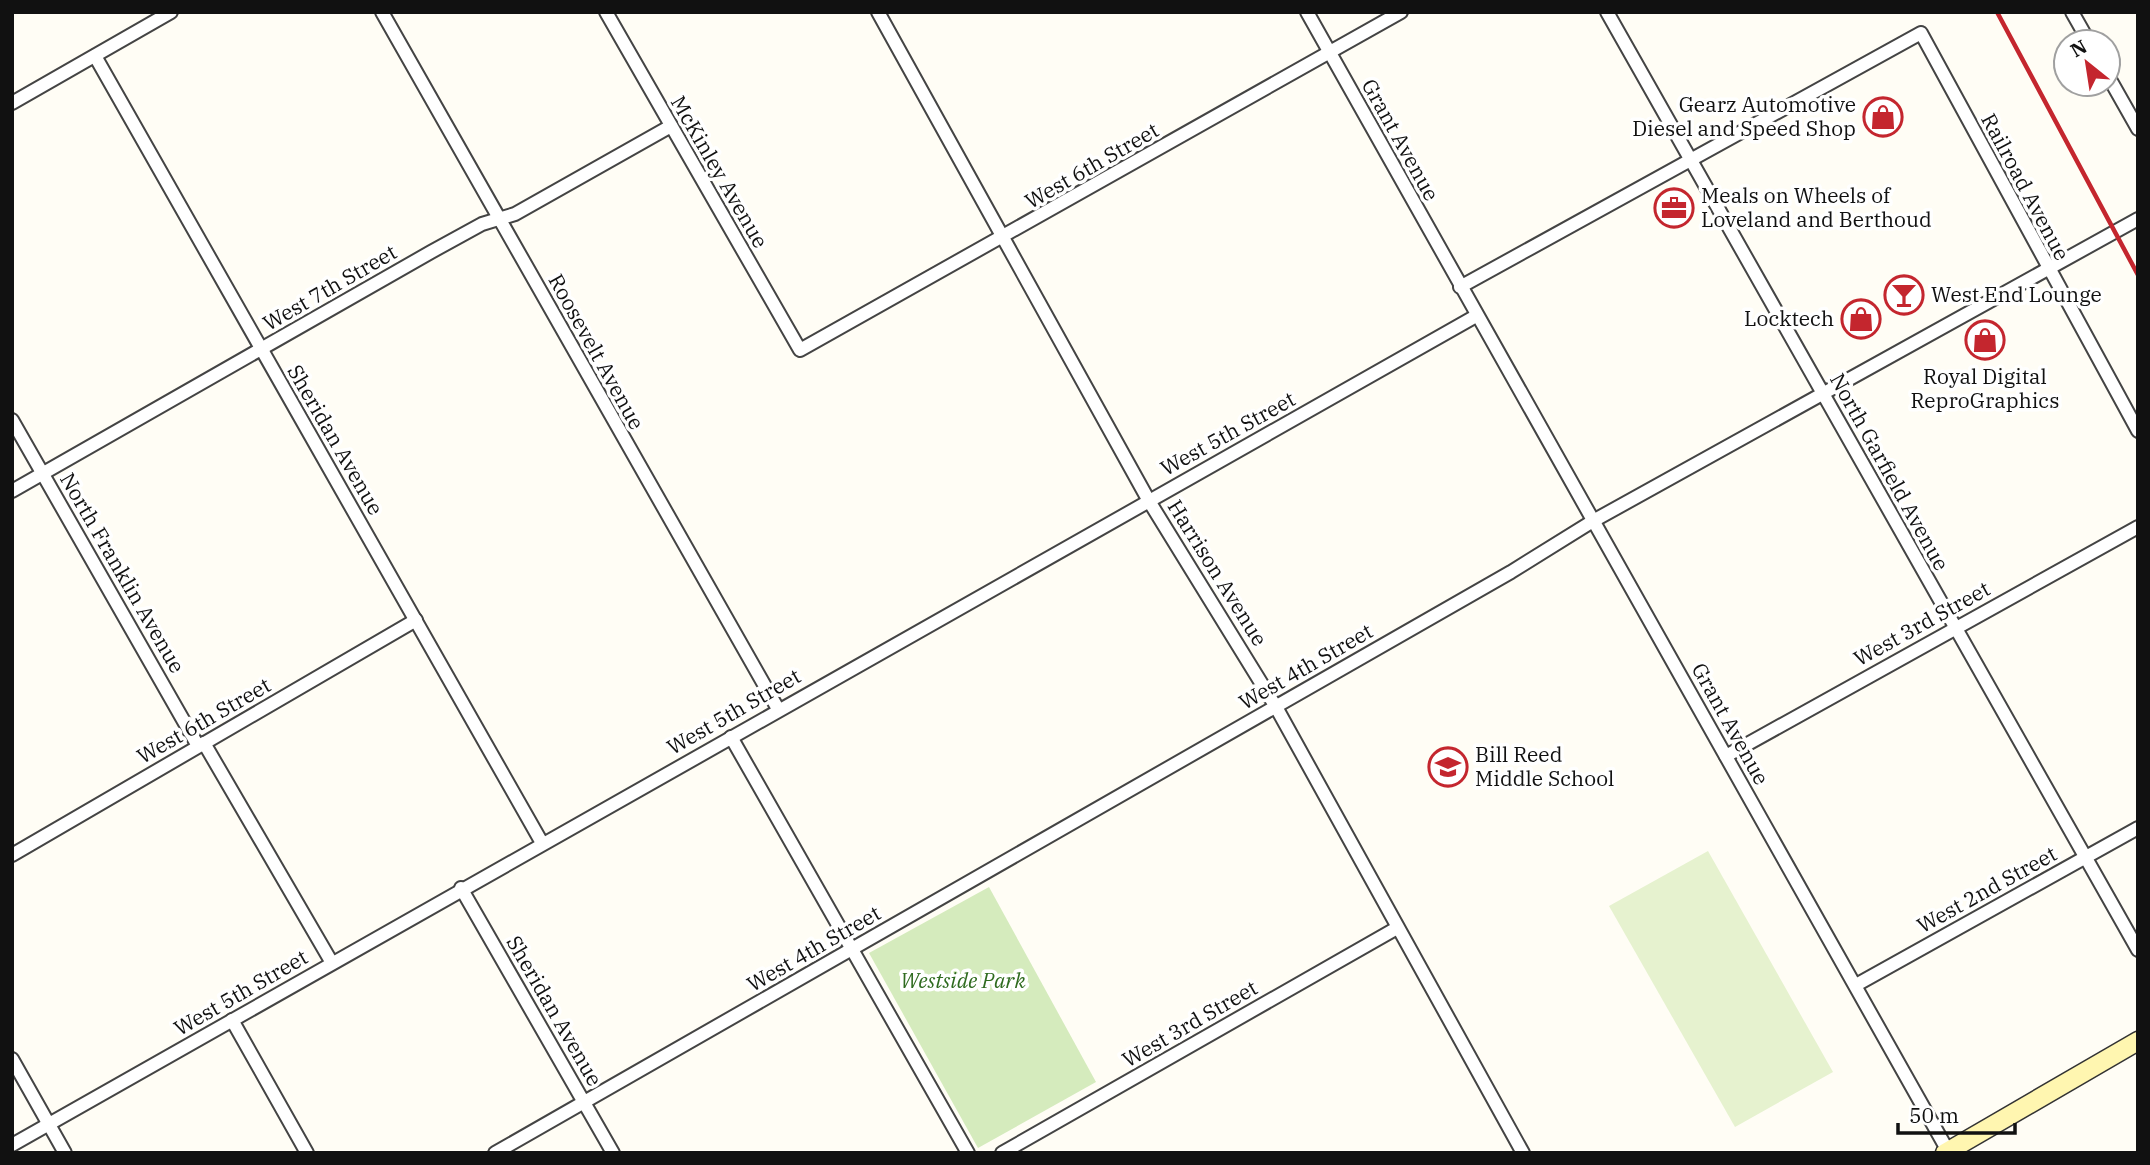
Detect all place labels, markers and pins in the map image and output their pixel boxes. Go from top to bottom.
place label: Gearz Automotive Diesel and Speed Shop [1632,90,1856,142]
shop icon: Gearz Automotive Diesel and Speed Shop [1862,96,1904,138]
place label: Meals on Wheels of Loveland and Berthoud [1701,181,1932,233]
office icon: Meals on Wheels of Loveland and Berthoud [1653,187,1695,229]
bar icon: West End Lounge [1883,274,1925,316]
place label: West End Lounge [1931,280,2102,308]
shop icon: Locktech [1840,298,1882,340]
place label: Locktech [1744,304,1834,332]
shop icon: Royal Digital ReproGraphics [1964,319,2006,361]
place label: Royal Digital ReproGraphics [1911,362,2059,414]
place label: Bill Reed Middle School [1475,740,1614,792]
school or university icon: Bill Reed Middle School [1427,746,1469,788]

